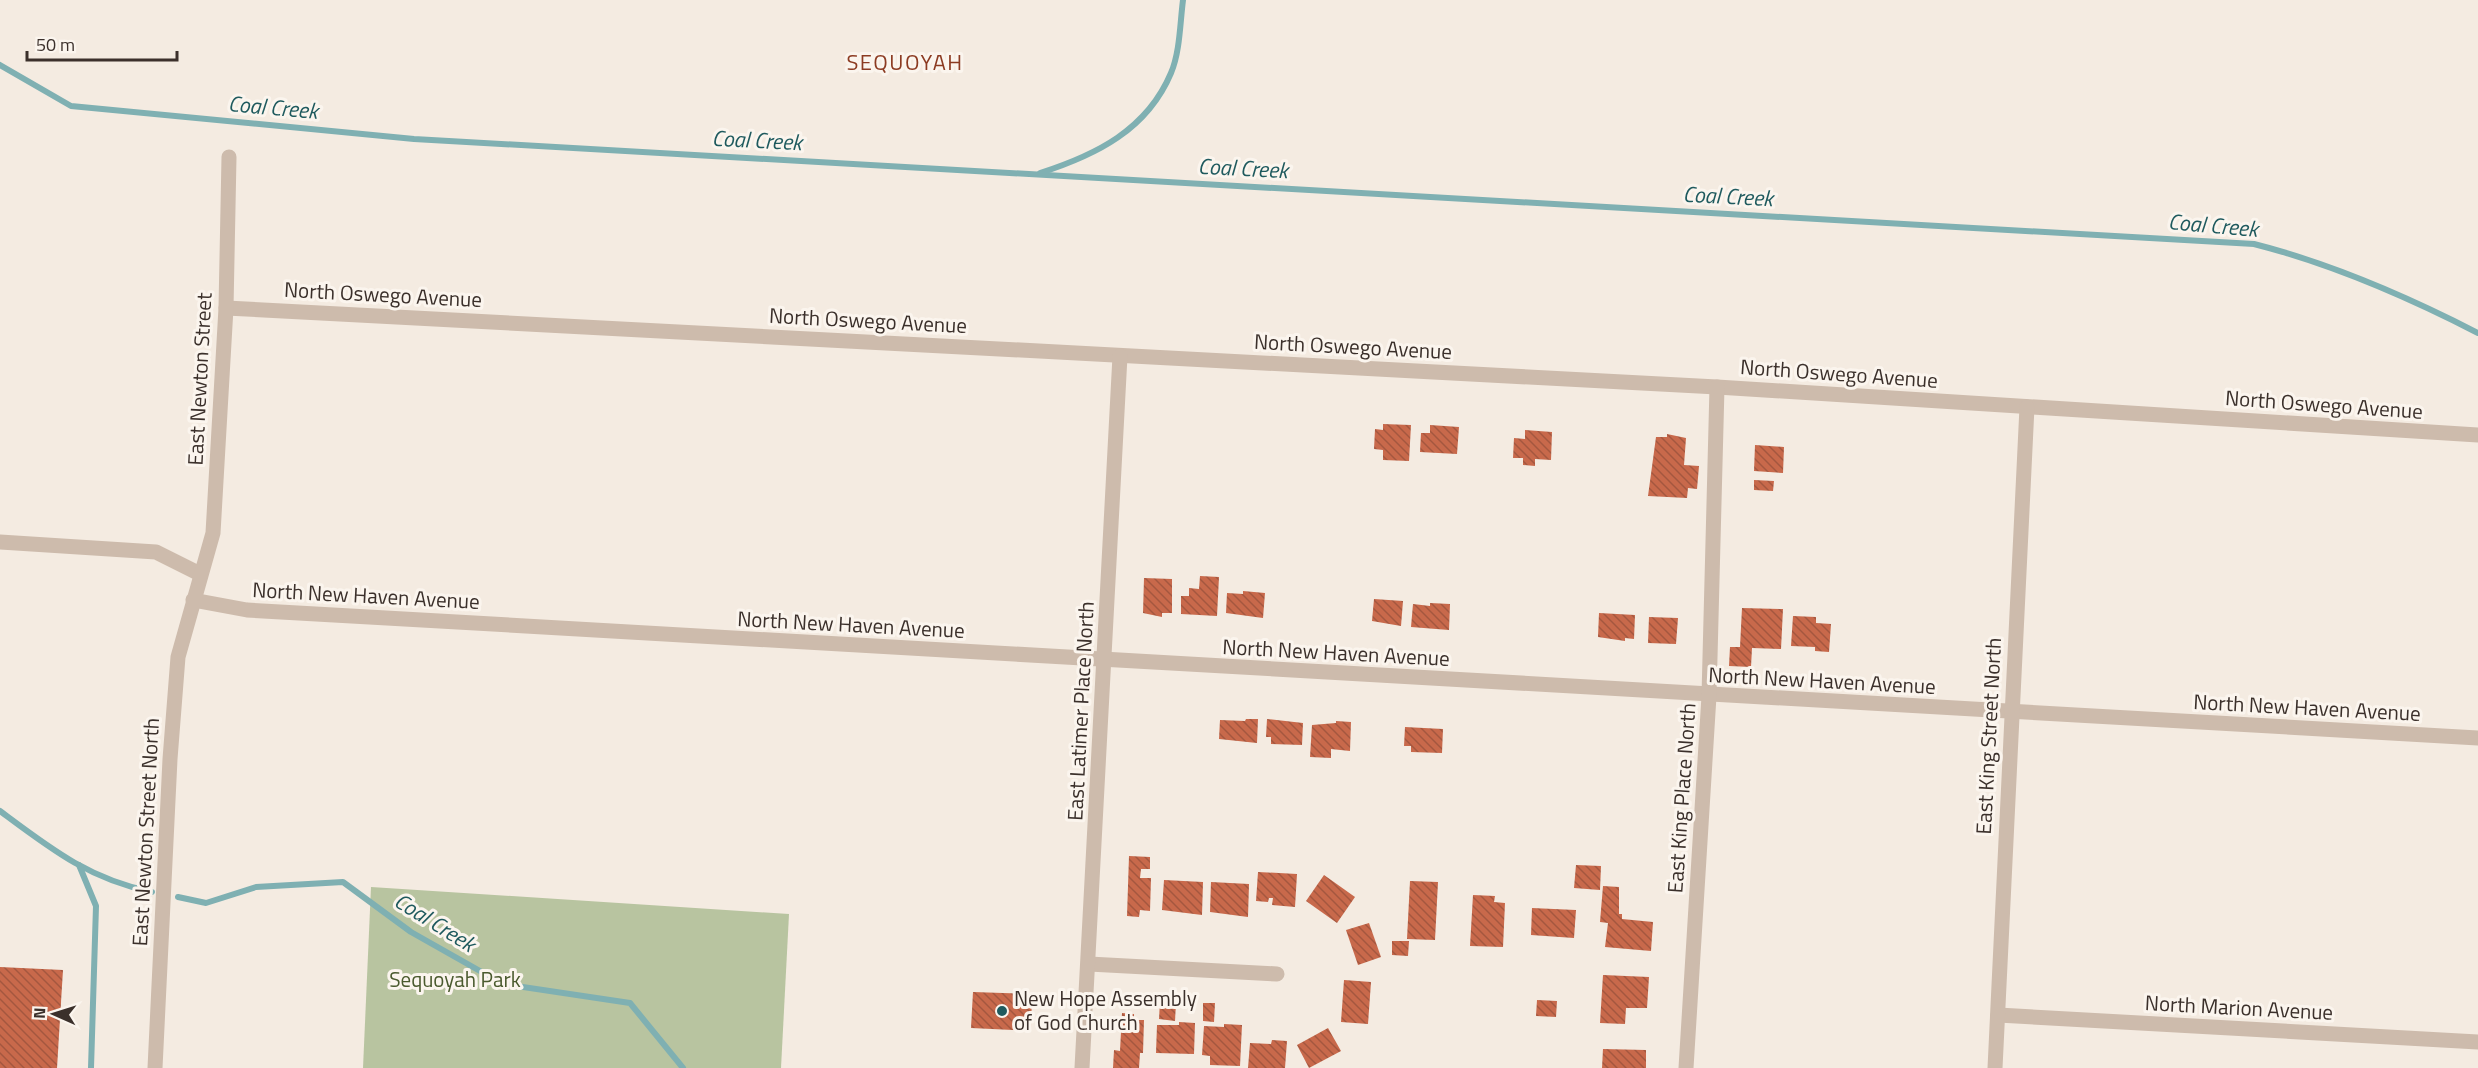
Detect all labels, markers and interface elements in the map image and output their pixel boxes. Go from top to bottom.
scale bar [27,24,177,62]
text: 50 m [36,31,75,58]
district label: SEQUOYAH [846,45,964,79]
water label: Coal Creek [227,86,322,128]
water label: Coal Creek [711,121,805,159]
water label: Coal Creek [1197,149,1291,187]
water label: Coal Creek [1682,177,1776,215]
water label: Coal Creek [2167,204,2262,246]
street label: North Oswego Avenue [283,273,483,315]
street label: East Newton Street [178,291,220,466]
street label: North Oswego Avenue [768,299,968,341]
street label: North Oswego Avenue [1253,325,1453,367]
street label: North Oswego Avenue [1739,350,1939,396]
street label: North Oswego Avenue [2224,381,2424,427]
street label: North New Haven Avenue [252,573,481,617]
street label: East Latimer Place North [1058,600,1102,821]
street label: North New Haven Avenue [737,602,966,646]
street label: North New Haven Avenue [1222,630,1451,674]
street label: East King Street North [1967,637,2009,835]
street label: North New Haven Avenue [1708,658,1937,702]
street label: North New Haven Avenue [2193,685,2422,729]
street label: East King Place North [1658,702,1704,894]
street label: East Newton Street North [123,717,167,947]
water label: Coal Creek [388,884,484,961]
park label: Sequoyah Park [389,963,521,995]
place label: New Hope Assembly of God Church [1014,982,1197,1038]
north arrow [24,984,84,1044]
street label: North Marion Avenue [2144,986,2334,1028]
marker: New Hope Assembly of God Church [995,1004,1009,1018]
text: N [27,1007,51,1019]

